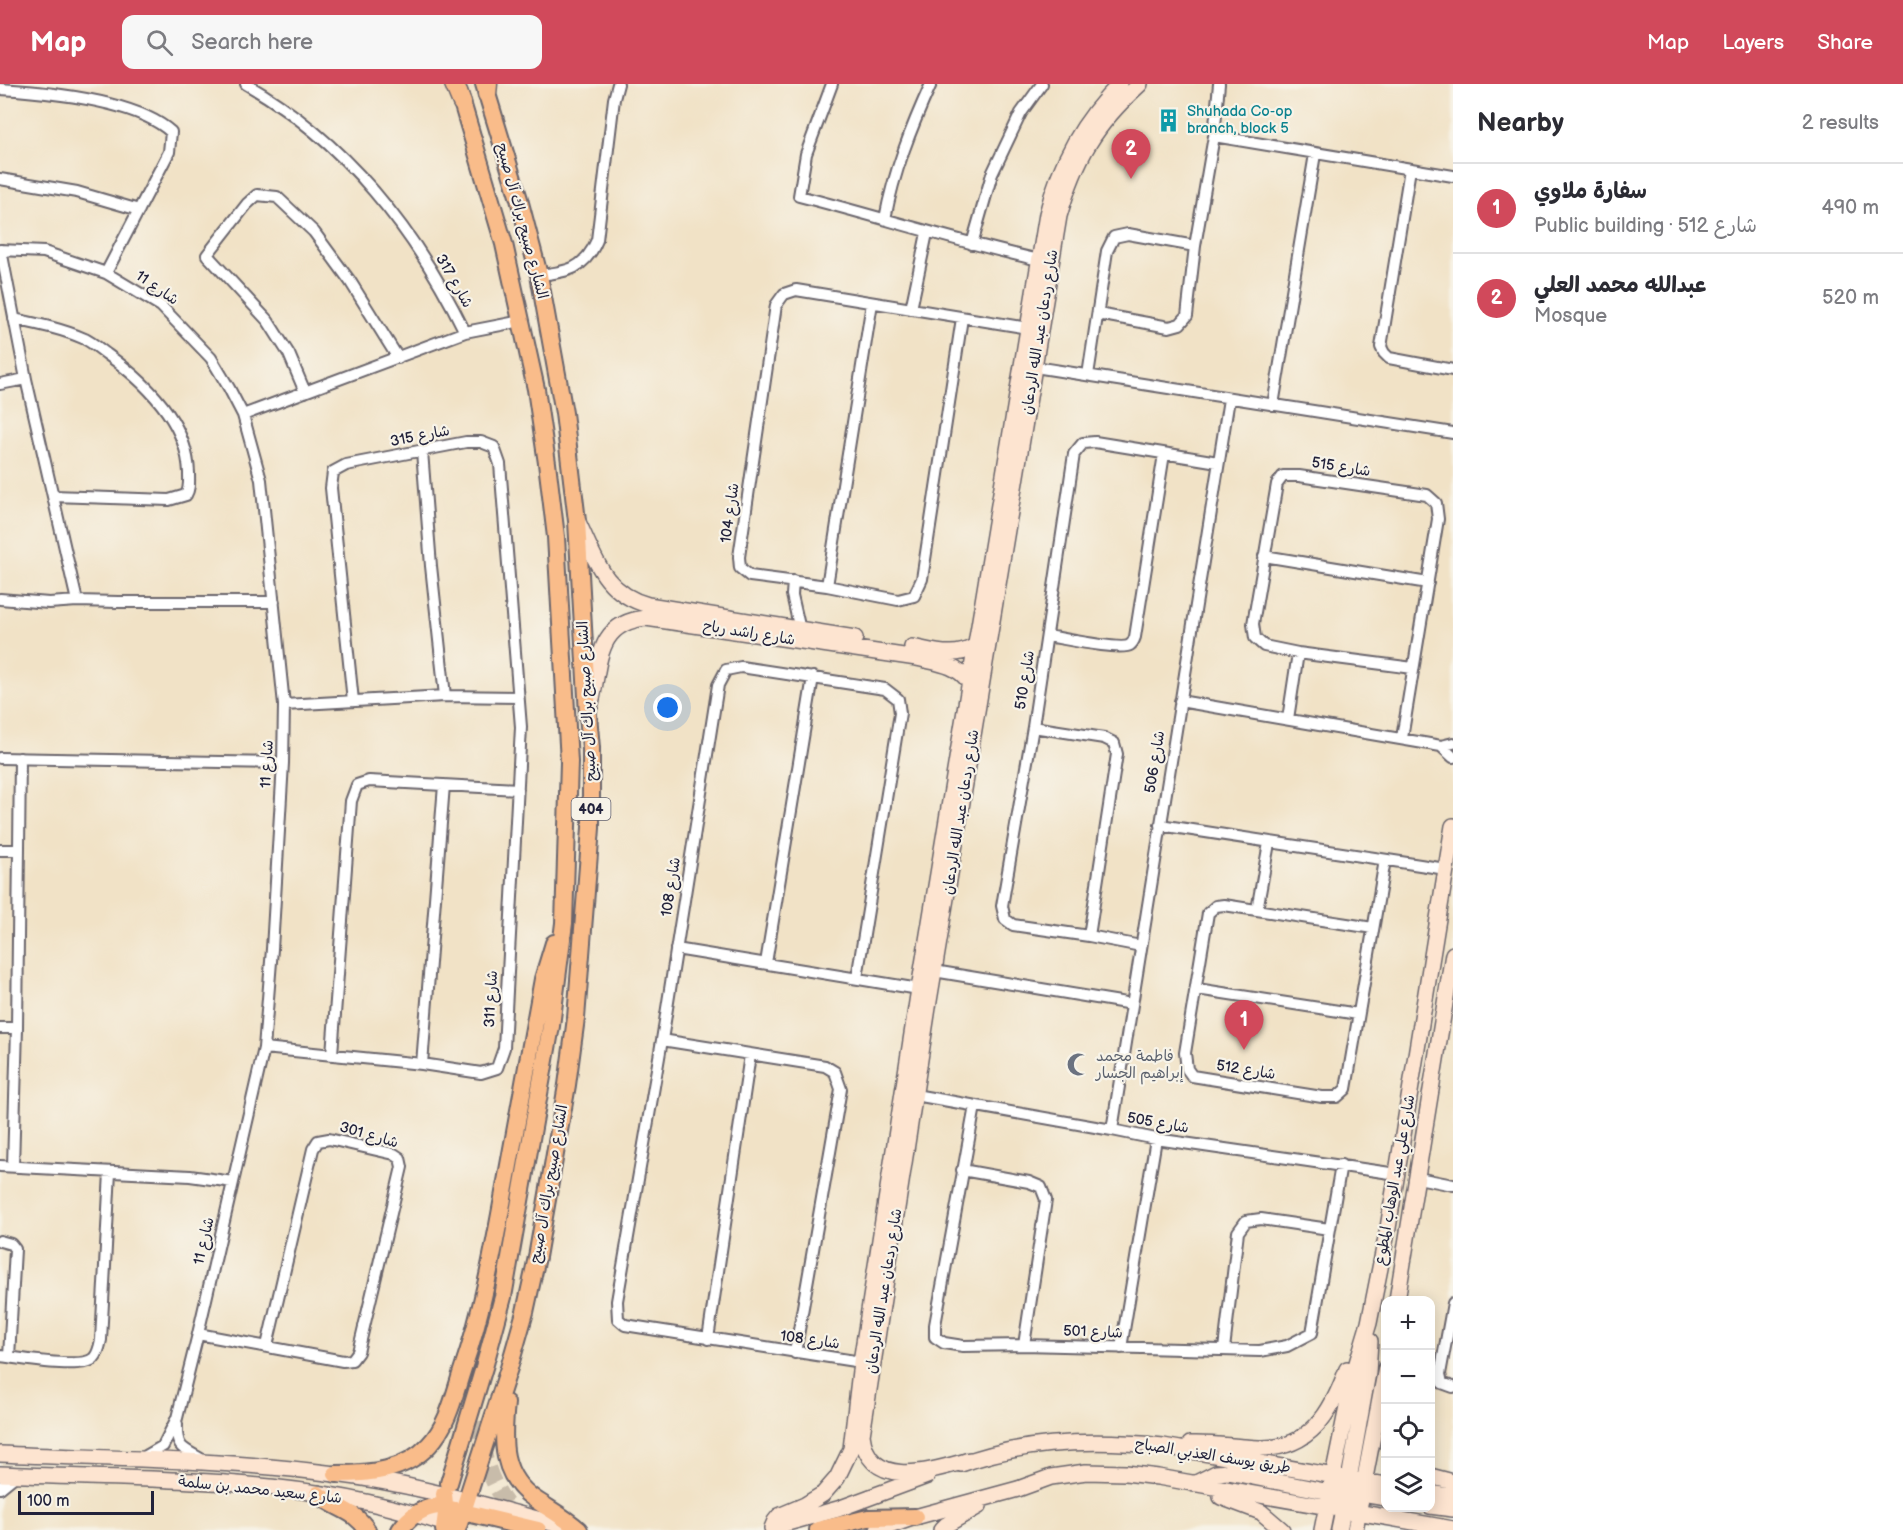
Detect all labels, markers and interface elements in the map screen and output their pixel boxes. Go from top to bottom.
search box [122,15,542,69]
text: Map [30,26,86,59]
icon: search [143,26,176,59]
text: Search here [191,29,313,56]
text: Map [1647,30,1689,55]
text: Layers [1722,30,1784,55]
text: Share [1817,30,1873,55]
place label: Shuhada Co-op branch, block 5 [1187,102,1293,138]
building icon: Shuhada Co-op branch, block 5 [1156,107,1182,133]
text: Nearby [1477,108,1564,139]
text: 2 results [1802,111,1879,135]
pin: 2 [1112,130,1150,179]
street label: الشارع صبيح براك آل صبيح [492,141,552,301]
text: سفارة ملاوي [1534,178,1647,205]
text: 1 [1492,196,1501,220]
text: 490 m [1822,196,1879,220]
text: Public building · شارع 512 [1534,214,1757,238]
street label: شارع ردعان عبد الله الردعان [1018,248,1062,416]
street label: شارع 317 [431,251,477,311]
street label: شارع 11 [132,266,182,310]
text: عبدالله محمد العلي [1534,272,1706,299]
text: 2 [1491,286,1502,310]
text: 520 m [1822,286,1879,310]
text: Mosque [1534,304,1607,328]
street label: شارع 315 [389,421,451,451]
street label: شارع 515 [1310,453,1372,481]
street label: شارع 104 [716,482,744,544]
street label: شارع راشد رباح [702,616,796,650]
street label: الشارع صبيح براك آل صبيح [573,620,601,782]
street label: شارع 510 [1011,649,1039,711]
your location [653,693,682,722]
street label: شارع ردعان عبد الله الردعان [939,728,983,896]
street label: شارع 506 [1141,729,1169,795]
street label: شارع 11 [256,739,278,789]
road number: 404 [572,798,610,820]
street label: شارع 108 [657,856,685,918]
street label: شارع 311 [480,970,502,1028]
pin: 1 [1224,1000,1264,1050]
place label: فاطمة محمد إبراهيم الجسار [1095,1047,1184,1085]
mosque icon: فاطمة محمد إبراهيم الجسار [1065,1052,1091,1078]
street label: شارع 512 [1215,1056,1277,1084]
street label: شارع علي عبد الوهاب المطوع [1371,1093,1422,1267]
street label: الشارع صبيح براك آل صبيح [526,1103,572,1265]
street label: شارع 505 [1126,1108,1190,1138]
street label: شارع 301 [337,1118,401,1152]
street label: شارع ردعان عبد الله الردعان [862,1207,906,1375]
street label: شارع 11 [189,1215,219,1267]
map controls [1381,1296,1435,1512]
button: + [1381,1296,1435,1350]
street label: شارع 501 [1063,1321,1123,1343]
street label: شارع 108 [779,1326,841,1354]
button: − [1381,1350,1435,1404]
button: locate [1381,1404,1435,1458]
street label: طريق يوسف العذبي الصباح [1133,1434,1292,1481]
button: layers [1381,1458,1435,1512]
street label: شارع سعيد محمد بن سلمة [177,1472,343,1508]
scale bar [18,1488,154,1516]
text: 100 m [27,1492,70,1511]

